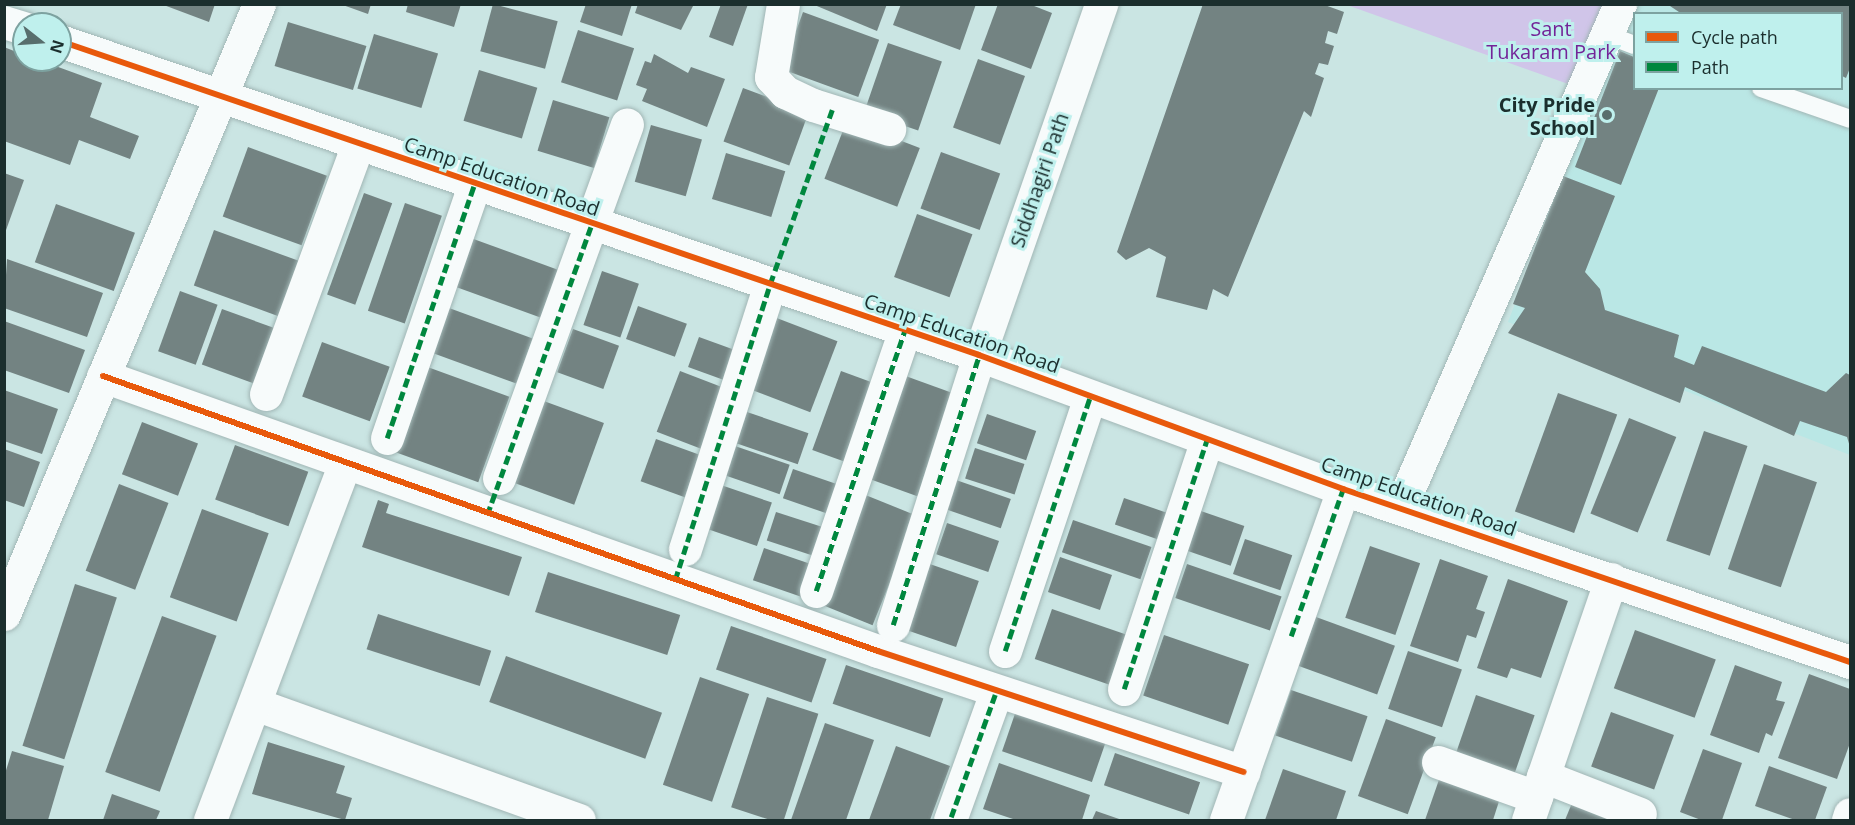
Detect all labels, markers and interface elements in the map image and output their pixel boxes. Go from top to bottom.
north arrow [12,12,72,72]
legend [1633,12,1843,90]
park label: Sant Tukaram Park [1486,16,1616,63]
text: Cycle path [1691,25,1778,49]
text: N [45,37,70,56]
text: Path [1691,55,1729,79]
place label: City Pride School [1499,92,1595,139]
marker: City Pride School [1600,108,1614,122]
street label: Siddhagiri Path [1005,110,1073,250]
street label: Camp Education Road [401,131,603,221]
street label: Camp Education Road [861,288,1063,378]
street label: Camp Education Road [1318,451,1520,541]

